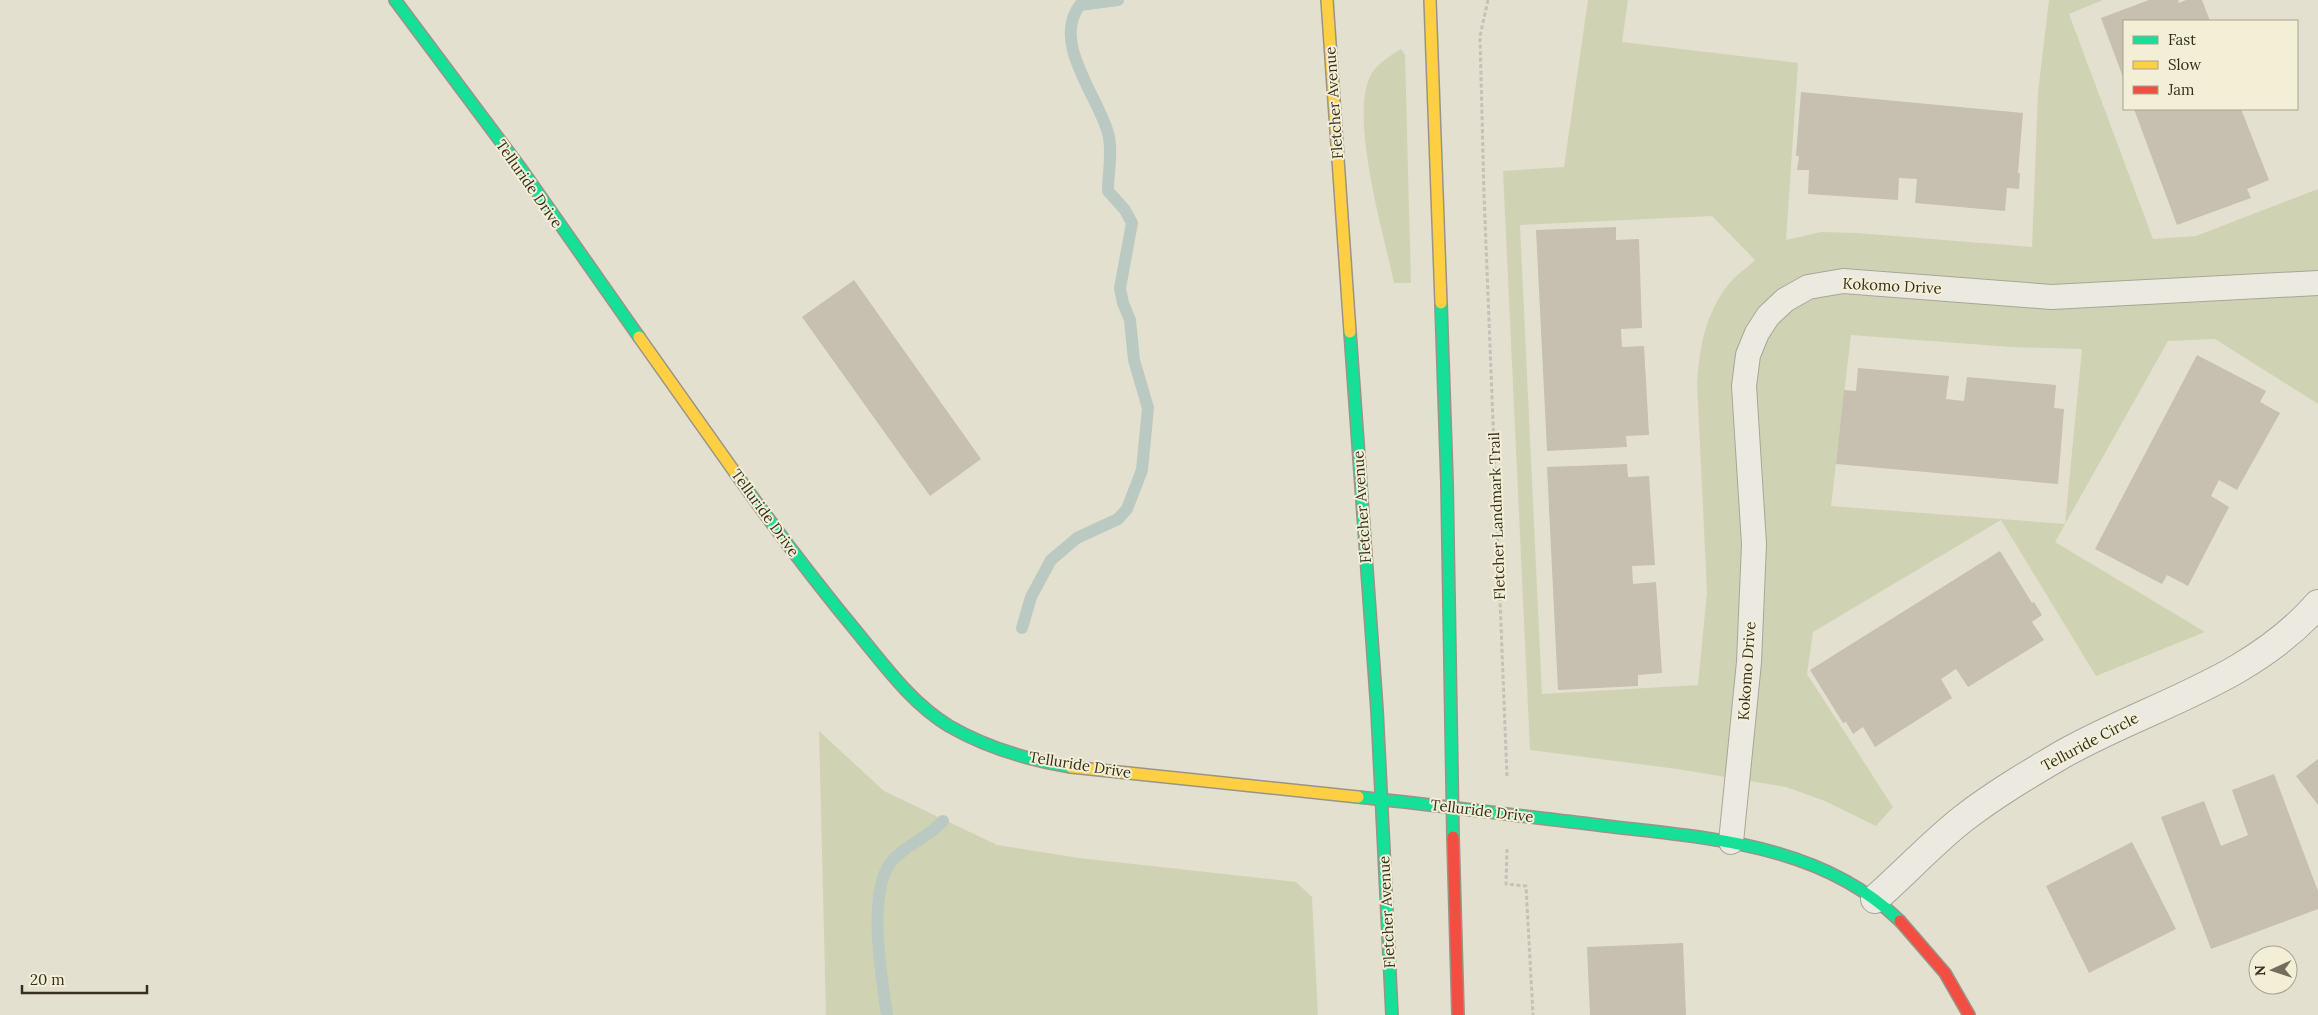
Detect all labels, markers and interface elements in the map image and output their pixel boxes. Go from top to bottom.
legend [2123,20,2298,110]
text: Fast [2168,30,2196,49]
street label: Fletcher Avenue [1320,46,1347,160]
text: Slow [2168,55,2201,74]
text: Jam [2167,80,2195,99]
street label: Telluride Drive [492,136,567,232]
street label: Kokomo Drive [1842,273,1942,298]
street label: Fletcher Landmark Trail [1484,432,1509,600]
street label: Fletcher Avenue [1348,450,1375,564]
street label: Telluride Drive [727,465,803,560]
street label: Kokomo Drive [1734,621,1759,721]
street label: Telluride Circle [2038,708,2142,775]
street label: Telluride Drive [1028,747,1133,782]
street label: Telluride Drive [1430,795,1535,826]
street label: Fletcher Avenue [1374,855,1399,969]
north arrow [2248,945,2298,995]
scale bar [22,962,148,994]
text: N [2251,965,2269,977]
text: 20 m [30,970,65,989]

